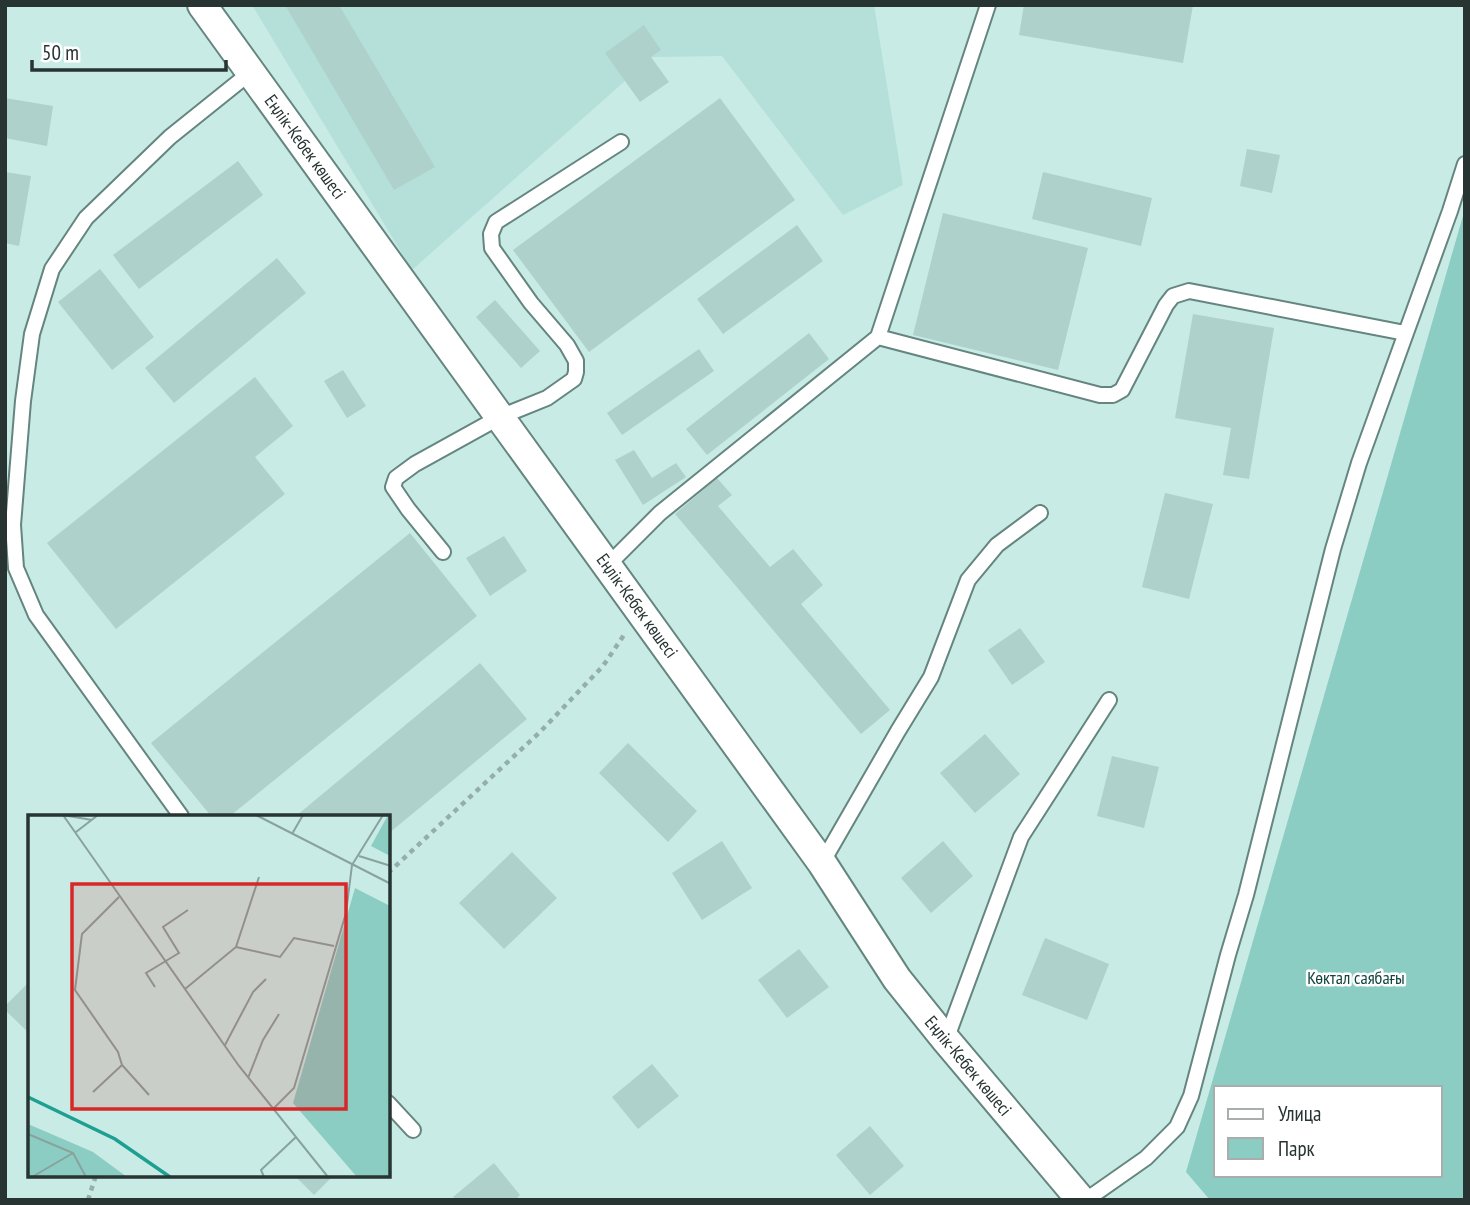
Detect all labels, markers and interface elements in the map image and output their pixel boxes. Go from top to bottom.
scale bar [32,28,226,72]
text: 50 m [42,39,79,66]
street label: Еңлік-Кебек көшесі [260,90,351,203]
street label: Еңлік-Кебек көшесі [592,549,683,662]
inset map [28,815,390,1177]
park label: Көктал саябағы [1307,966,1405,989]
street label: Еңлік-Кебек көшесі [920,1011,1017,1120]
legend [1214,1086,1442,1177]
text: Улица [1278,1100,1321,1127]
text: Парк [1278,1135,1315,1162]

